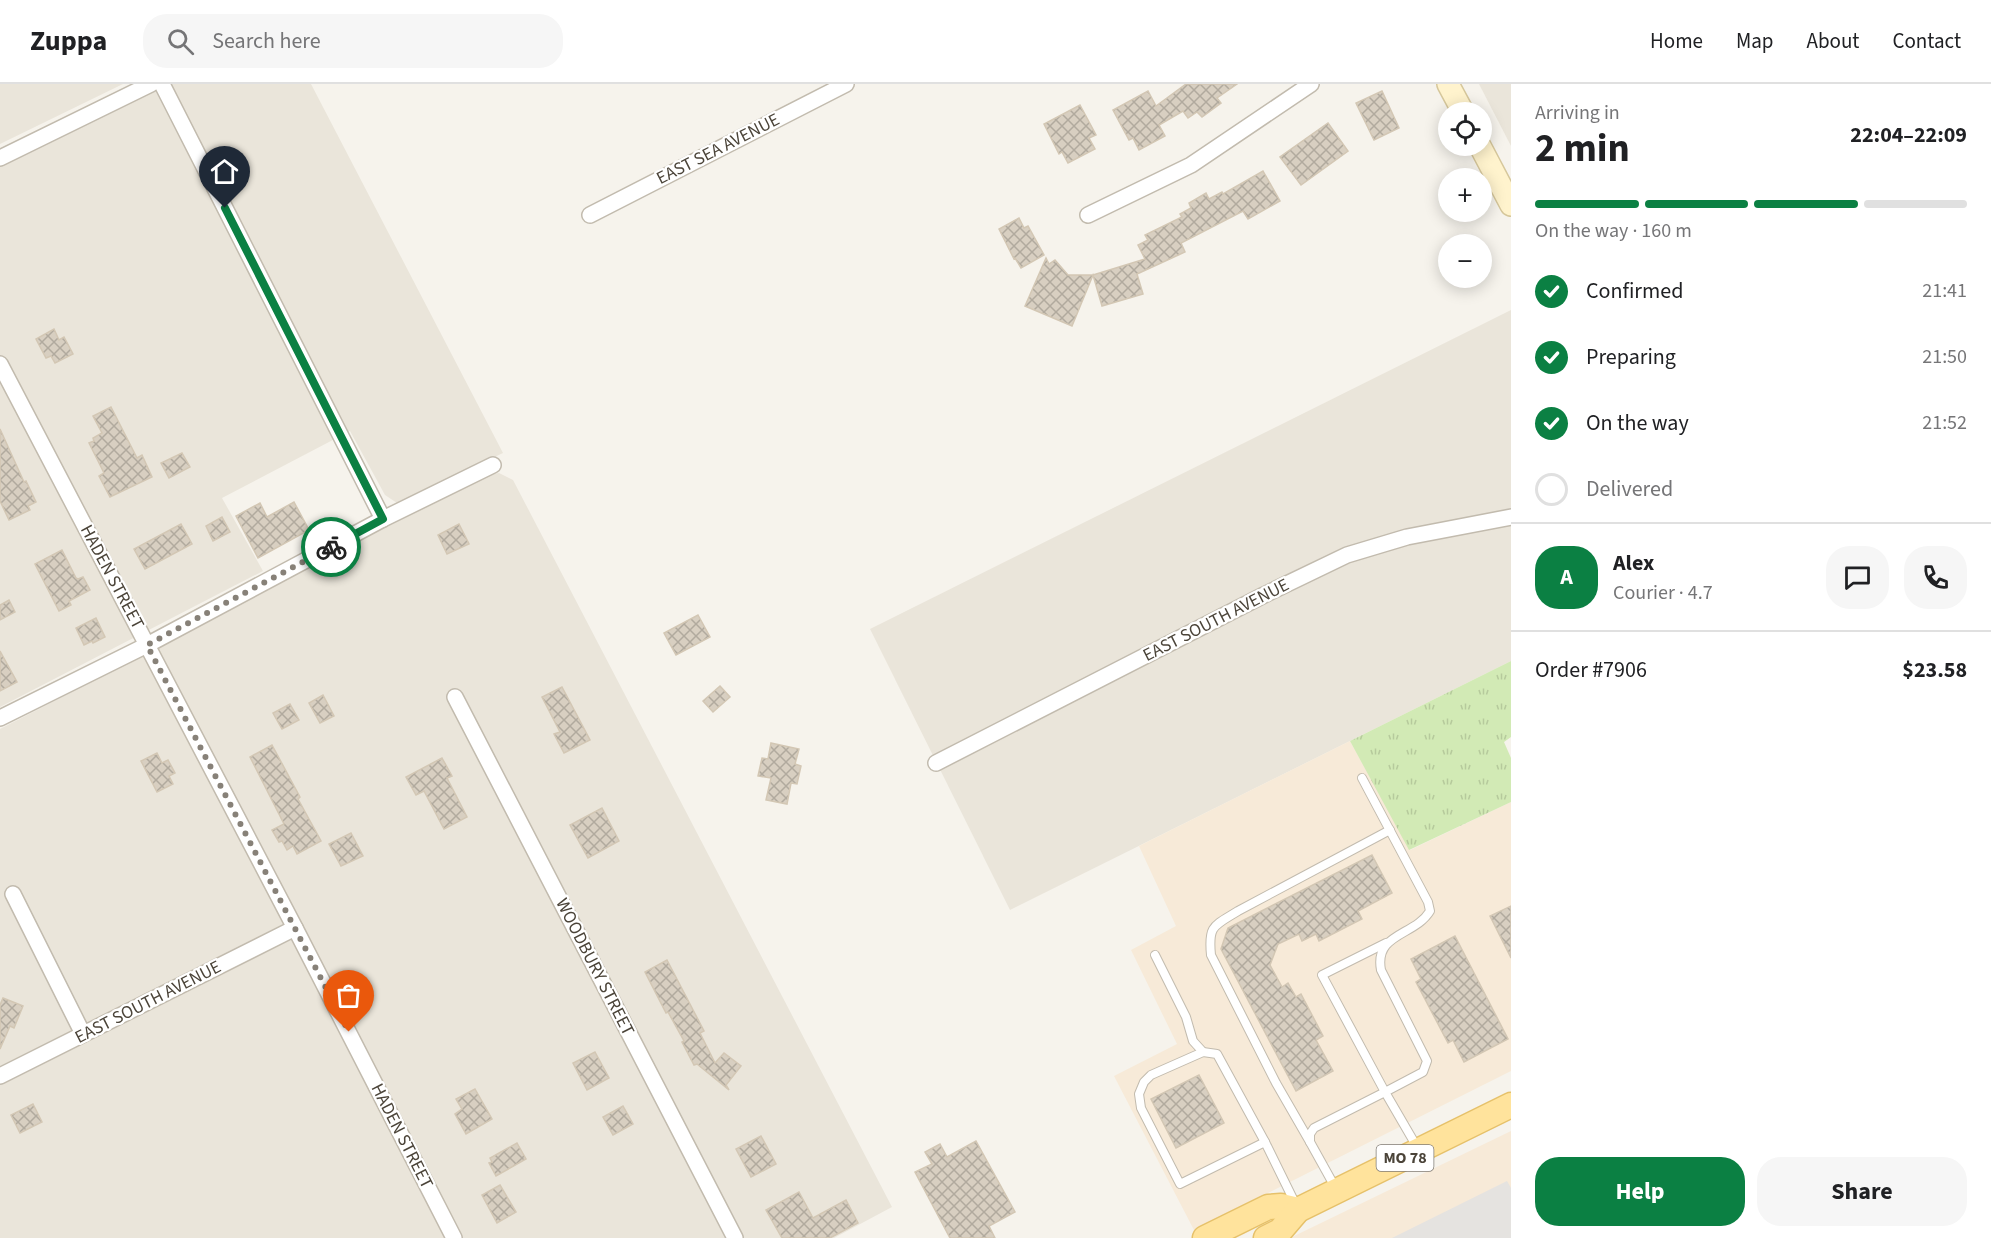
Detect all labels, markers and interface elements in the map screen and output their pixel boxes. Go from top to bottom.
search box [143,14,563,68]
text: Zuppa [30,21,107,61]
icon: search [164,25,197,58]
text: Search here [212,25,321,57]
text: Home [1650,26,1703,56]
text: Map [1736,26,1774,56]
text: About [1807,26,1859,56]
text: Contact [1892,26,1961,56]
text: Arriving in [1535,99,1620,127]
map controls [1438,102,1492,288]
button: locate [1438,102,1492,156]
street label: EAST SEA AVENUE [652,107,784,191]
text: 22:04–22:09 [1850,119,1967,151]
text: 2 min [1535,121,1630,177]
pin [199,146,250,208]
icon: home [208,155,241,188]
button: + [1438,168,1492,222]
text: On the way · 160 m [1535,217,1692,245]
button: − [1438,234,1492,288]
icon: check [1535,275,1568,308]
text: Confirmed [1586,275,1683,307]
text: 21:41 [1922,277,1967,305]
icon: check [1535,341,1568,374]
text: Preparing [1586,341,1676,373]
text: 21:50 [1922,343,1967,371]
icon: check [1535,407,1568,440]
text: On the way [1586,407,1689,439]
text: 21:52 [1922,409,1967,437]
text: Delivered [1586,473,1673,505]
courier [301,517,361,577]
street label: HADEN STREET [74,520,150,634]
icon: bike [315,531,348,564]
button: chat [1826,546,1889,609]
button: phone [1904,546,1967,609]
text: Alex [1613,547,1654,579]
text: A [1560,561,1573,593]
street label: EAST SOUTH AVENUE [1139,572,1293,668]
text: Courier · 4.7 [1613,579,1713,607]
text: Order #7906 [1535,654,1647,686]
text: $23.58 [1902,654,1967,686]
street label: WOODBURY STREET [550,894,641,1040]
street label: EAST SOUTH AVENUE [71,954,225,1050]
pin [323,970,374,1032]
icon: bag [332,979,365,1012]
street label: HADEN STREET [365,1079,439,1193]
road number: MO 78 [1376,1145,1434,1171]
button: Help [1535,1157,1745,1226]
button: Share [1757,1157,1967,1226]

